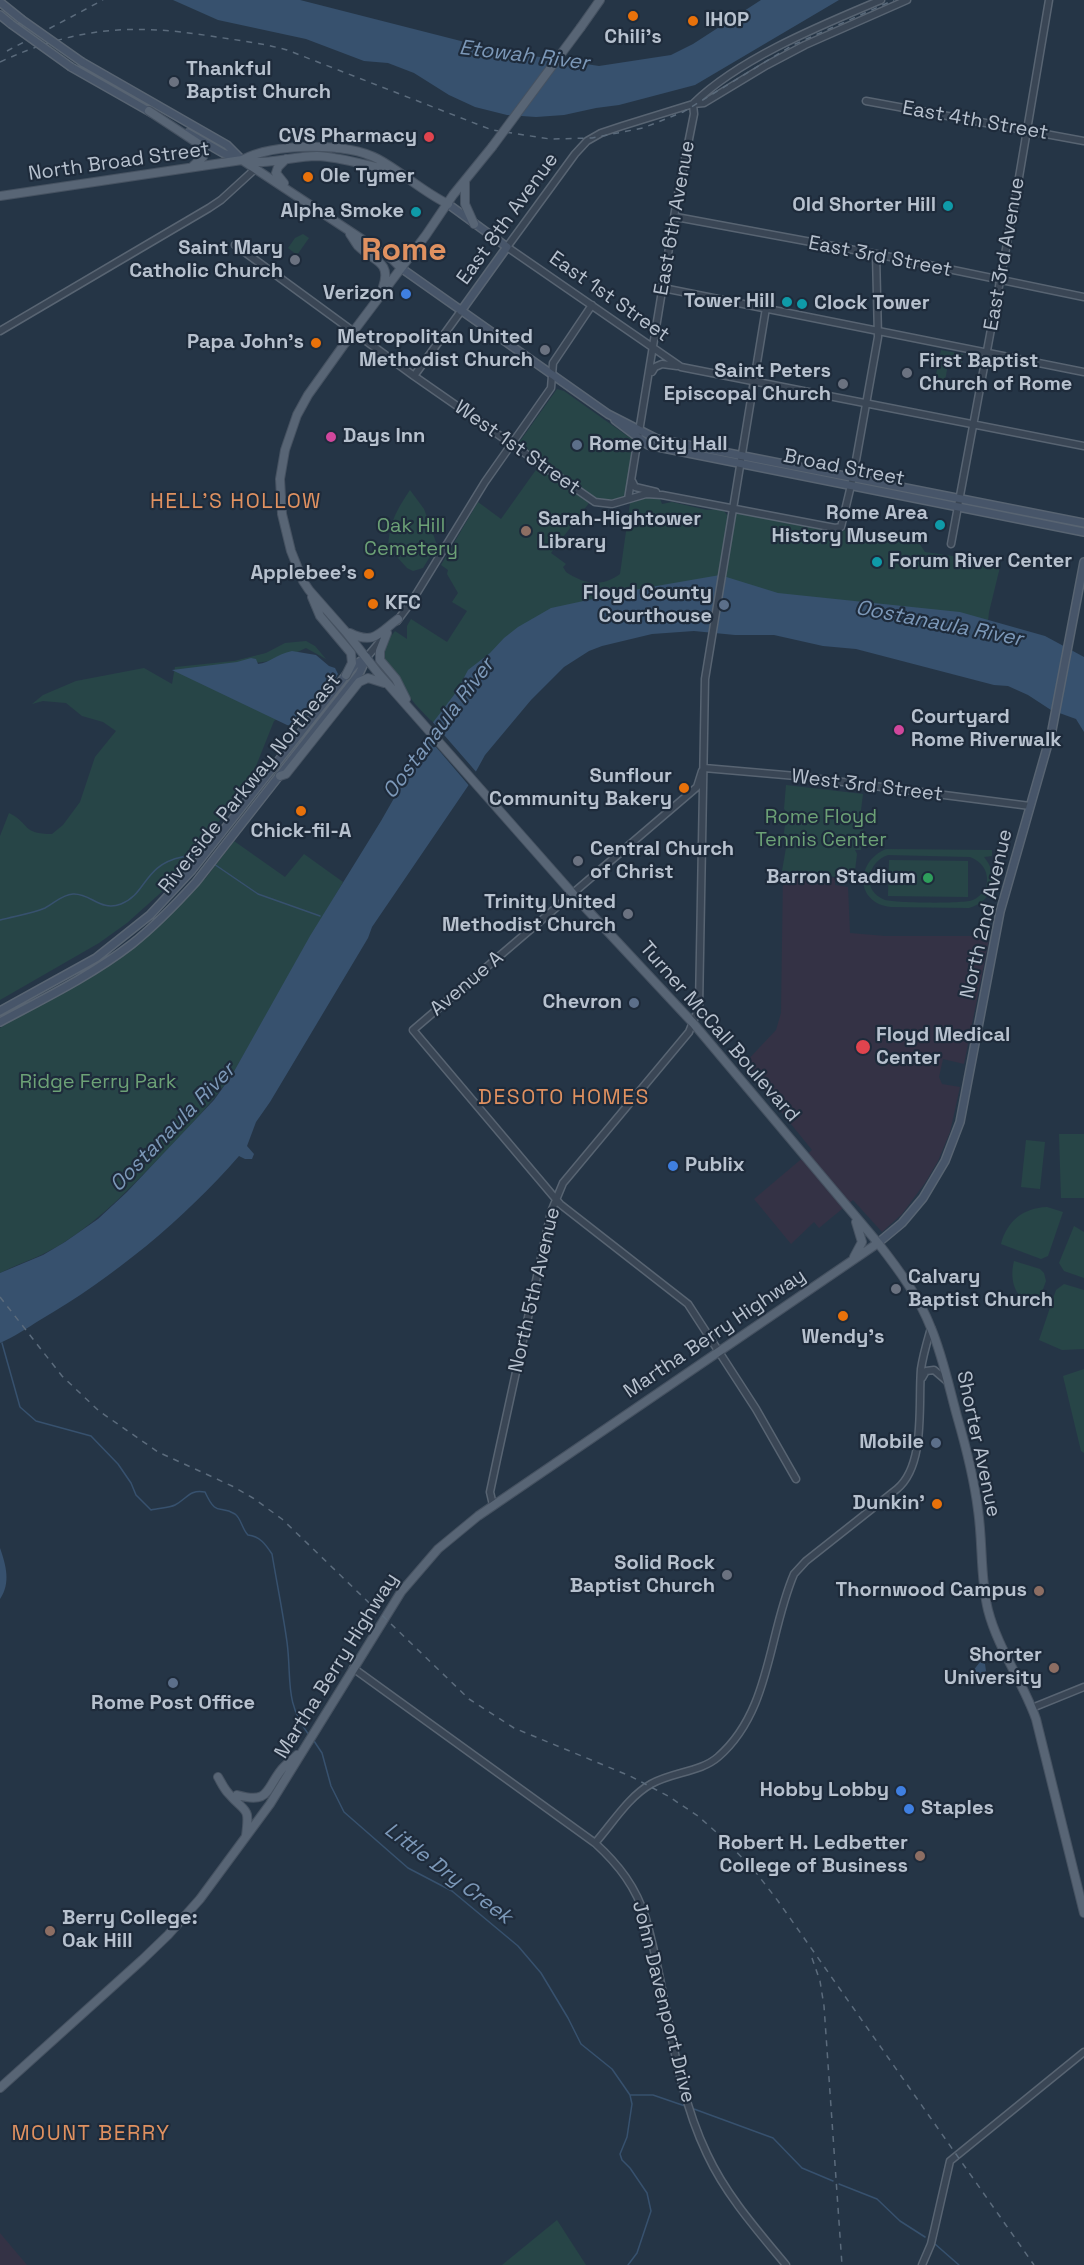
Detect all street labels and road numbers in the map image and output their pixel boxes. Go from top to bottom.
street label: East 4th Street [900,96,1050,146]
street label: North Broad Street [27,137,211,187]
street label: East 6th Avenue [650,139,700,297]
street label: East 8th Avenue [452,148,564,290]
street label: East 3rd Avenue [980,175,1030,333]
street label: East 3rd Street [806,231,954,283]
street label: East 1st Street [544,247,674,347]
street label: West 1st Street [450,396,584,500]
street label: Broad Street [781,444,907,492]
street label: Riverside Parkway Northeast [154,669,346,899]
street label: West 3rd Street [790,765,944,807]
street label: North 2nd Avenue [956,827,1018,1001]
street label: Turner McCall Boulevard [634,937,804,1127]
street label: Avenue A [425,946,509,1022]
street label: North 5th Avenue [504,1205,566,1375]
street label: Martha Berry Highway [619,1264,811,1404]
street label: Shorter Avenue [951,1369,1005,1519]
street label: Martha Berry Highway [270,1569,404,1763]
street label: John Davenport Drive [626,1899,700,2105]

